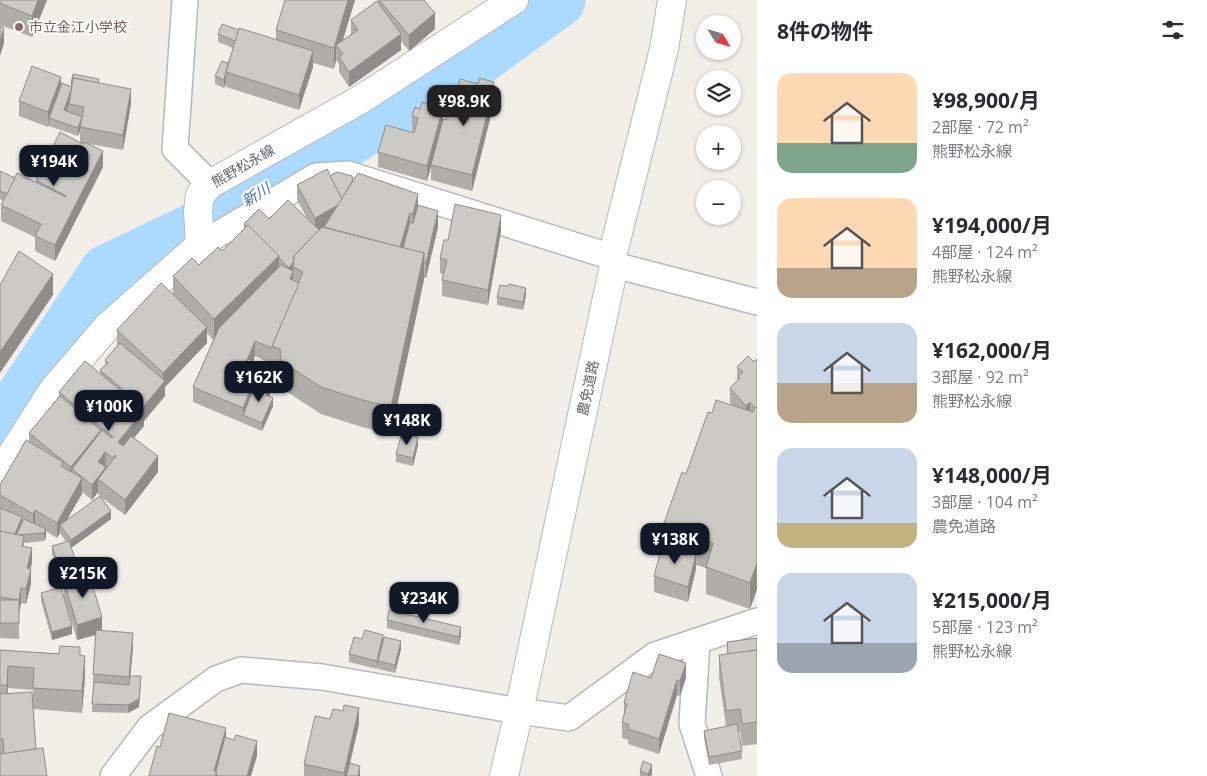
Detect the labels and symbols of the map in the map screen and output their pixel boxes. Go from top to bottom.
north arrow [696,15,741,60]
place label: 市立金江小学校 [29,17,127,36]
marker: 市立金江小学校 [13,21,25,33]
pin: ¥98.9K [423,84,505,127]
street label: 熊野松永線 [208,140,278,191]
pin: ¥194K [19,144,89,187]
water label: 新川 [237,177,275,211]
street label: 農免道路 [572,359,603,417]
pin: ¥162K [224,360,294,403]
pin: ¥100K [74,390,144,432]
pin: ¥148K [372,404,442,446]
pin: ¥138K [640,522,710,565]
pin: ¥215K [48,556,118,599]
pin: ¥234K [389,582,459,624]

